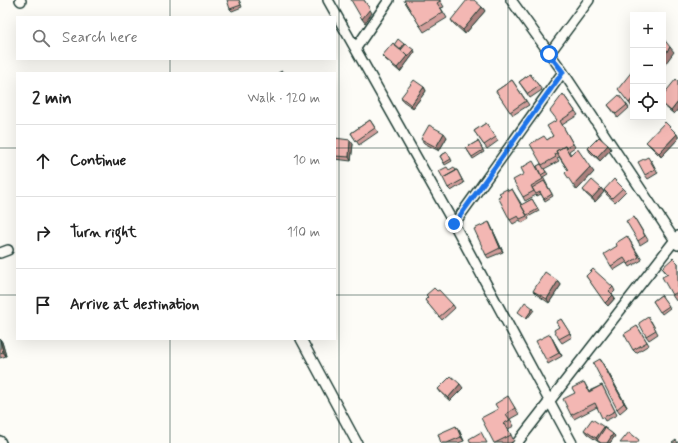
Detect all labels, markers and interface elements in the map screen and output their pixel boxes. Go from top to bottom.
map controls [630,12,666,120]
button: + [630,12,666,48]
search box [16,16,336,60]
icon: search [30,27,52,49]
text: Search here [62,28,138,48]
route start [540,45,558,63]
button: − [630,48,666,84]
button: locate [630,84,666,120]
text: 2 min [32,87,72,109]
text: Walk · 120 m [248,90,320,107]
icon: ahead [32,150,54,172]
text: Continue [70,151,126,171]
text: 10 m [293,152,320,169]
route end [445,215,463,233]
icon: right [32,222,54,244]
text: Turn right [70,223,137,243]
text: 110 m [287,224,320,241]
icon: arrive [32,294,54,316]
text: Arrive at destination [70,295,199,315]

